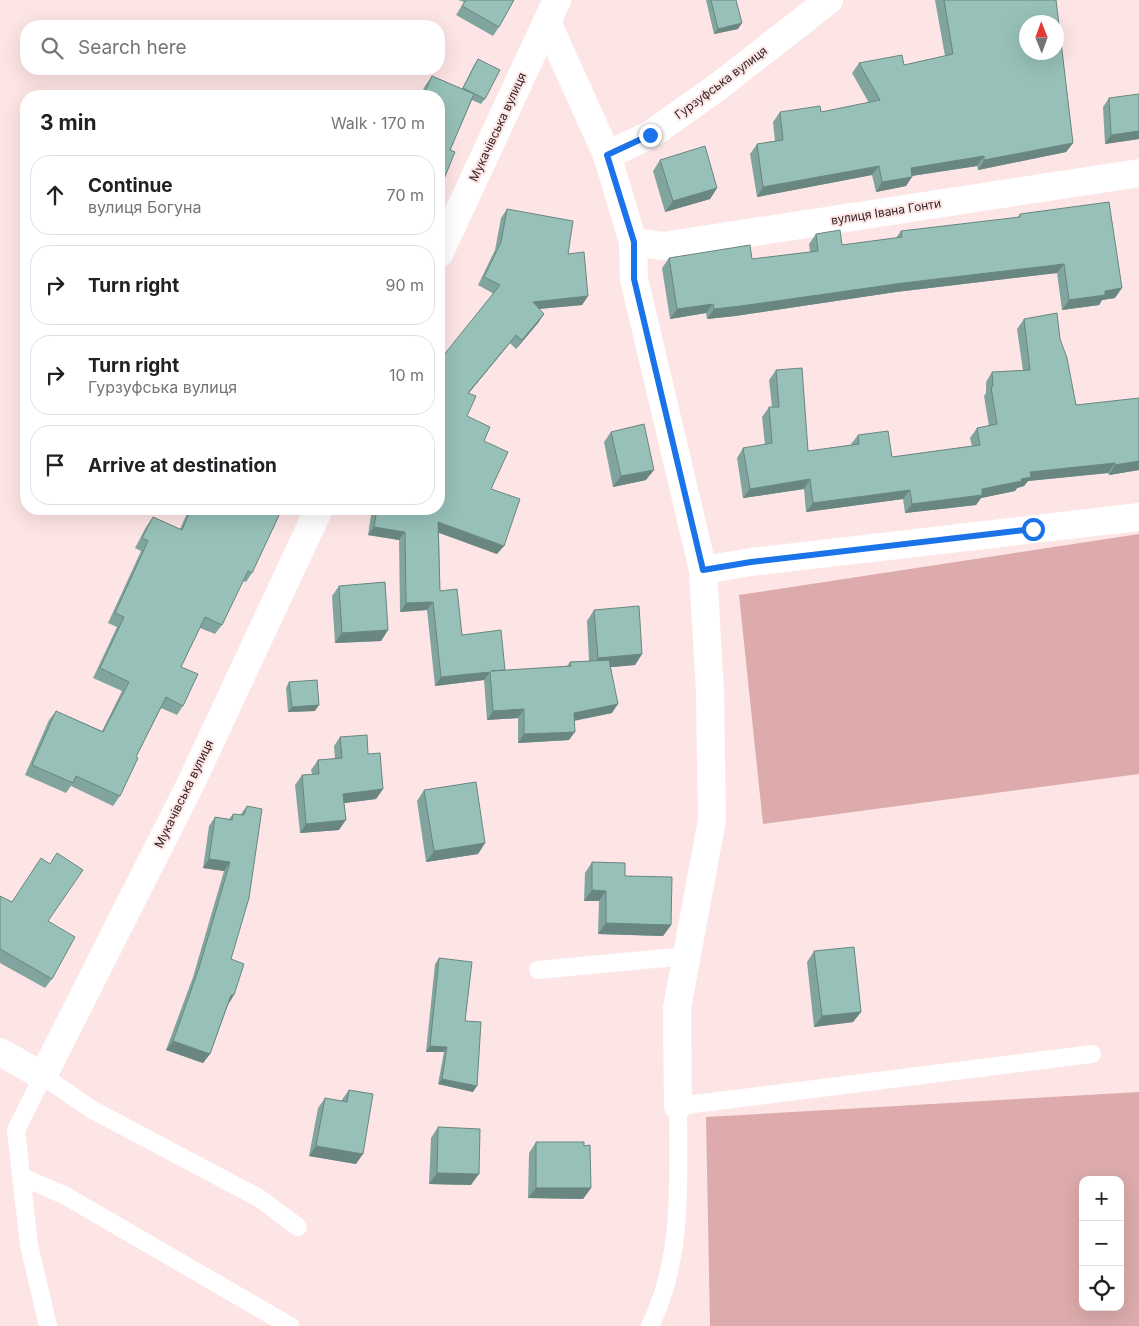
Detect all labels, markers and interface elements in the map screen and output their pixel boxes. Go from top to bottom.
north arrow [1019,15,1064,60]
search box [20,20,445,75]
icon: search [38,34,66,62]
text: Search here [78,36,187,59]
street label: Гурзуфська вулиця [672,43,770,122]
street label: Мукачівська вулиця [466,70,529,184]
text: 3 min [40,110,96,135]
text: Walk · 170 m [331,113,425,133]
route end [639,124,662,147]
text: Continue [88,174,173,197]
icon: ahead [41,181,69,209]
text: 70 m [387,185,424,205]
street label: вулиця Івана Гонти [830,195,942,228]
text: вулиця Богуна [88,197,201,217]
icon: right [41,271,69,299]
text: Turn right [88,274,179,297]
text: 90 m [385,275,424,295]
text: Turn right [88,354,179,377]
icon: right [41,361,69,389]
text: 10 m [389,365,424,385]
text: Гурзуфська вулиця [88,377,237,397]
icon: arrive [41,451,69,479]
text: Arrive at destination [88,454,277,477]
route start [1022,518,1045,541]
street label: Мукачівська вулиця [151,737,216,850]
map controls [1079,1176,1124,1311]
button: + [1079,1176,1124,1221]
button: − [1079,1221,1124,1266]
button: locate [1079,1266,1124,1311]

